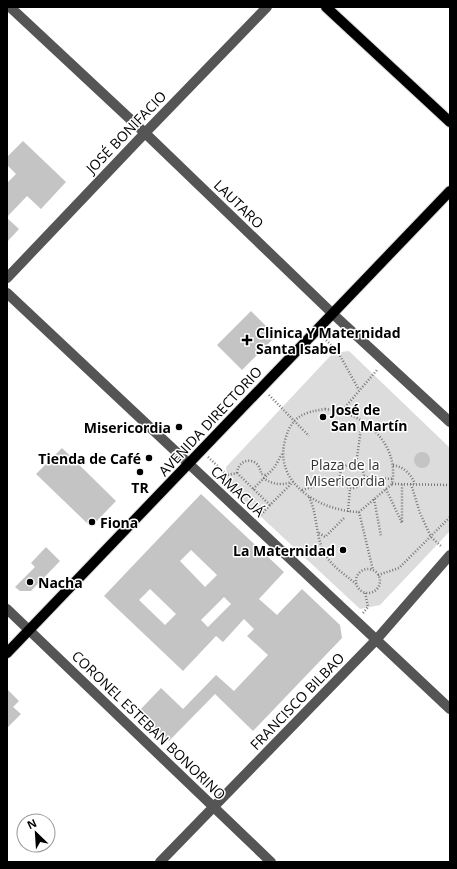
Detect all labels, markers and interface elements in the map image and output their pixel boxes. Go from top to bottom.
street label: JOSÉ BONIFACIO [80,87,170,179]
street label: LAUTARO [210,175,268,233]
place label: Clinica Y Maternidad Santa Isabel [256,323,401,358]
marker: Clinica Y Maternidad Santa Isabel [241,334,253,346]
street label: AVENIDA DIRECTORIO [154,362,266,480]
place label: José de San Martín [329,400,408,435]
marker: José de San Martín [318,412,328,422]
place label: Misericordia [84,418,171,437]
marker: Misericordia [174,422,184,432]
place label: Tienda de Café [38,449,141,468]
marker: Tienda de Café [144,453,154,463]
park label: Plaza de la Misericordia [305,455,385,490]
street label: CAMACUÁ [207,461,269,521]
marker: TR [135,467,145,477]
place label: TR [131,478,149,497]
place label: Fiona [100,513,138,532]
marker: Fiona [87,517,97,527]
place label: La Maternidad [233,541,335,560]
marker: La Maternidad [338,545,348,555]
place label: Nacha [38,573,83,592]
marker: Nacha [25,577,35,587]
street label: CORONEL ESTEBAN BONORINO [68,646,230,804]
street label: FRANCISCO BILBAO [246,648,348,754]
north arrow [16,813,56,853]
text: N [24,815,39,832]

